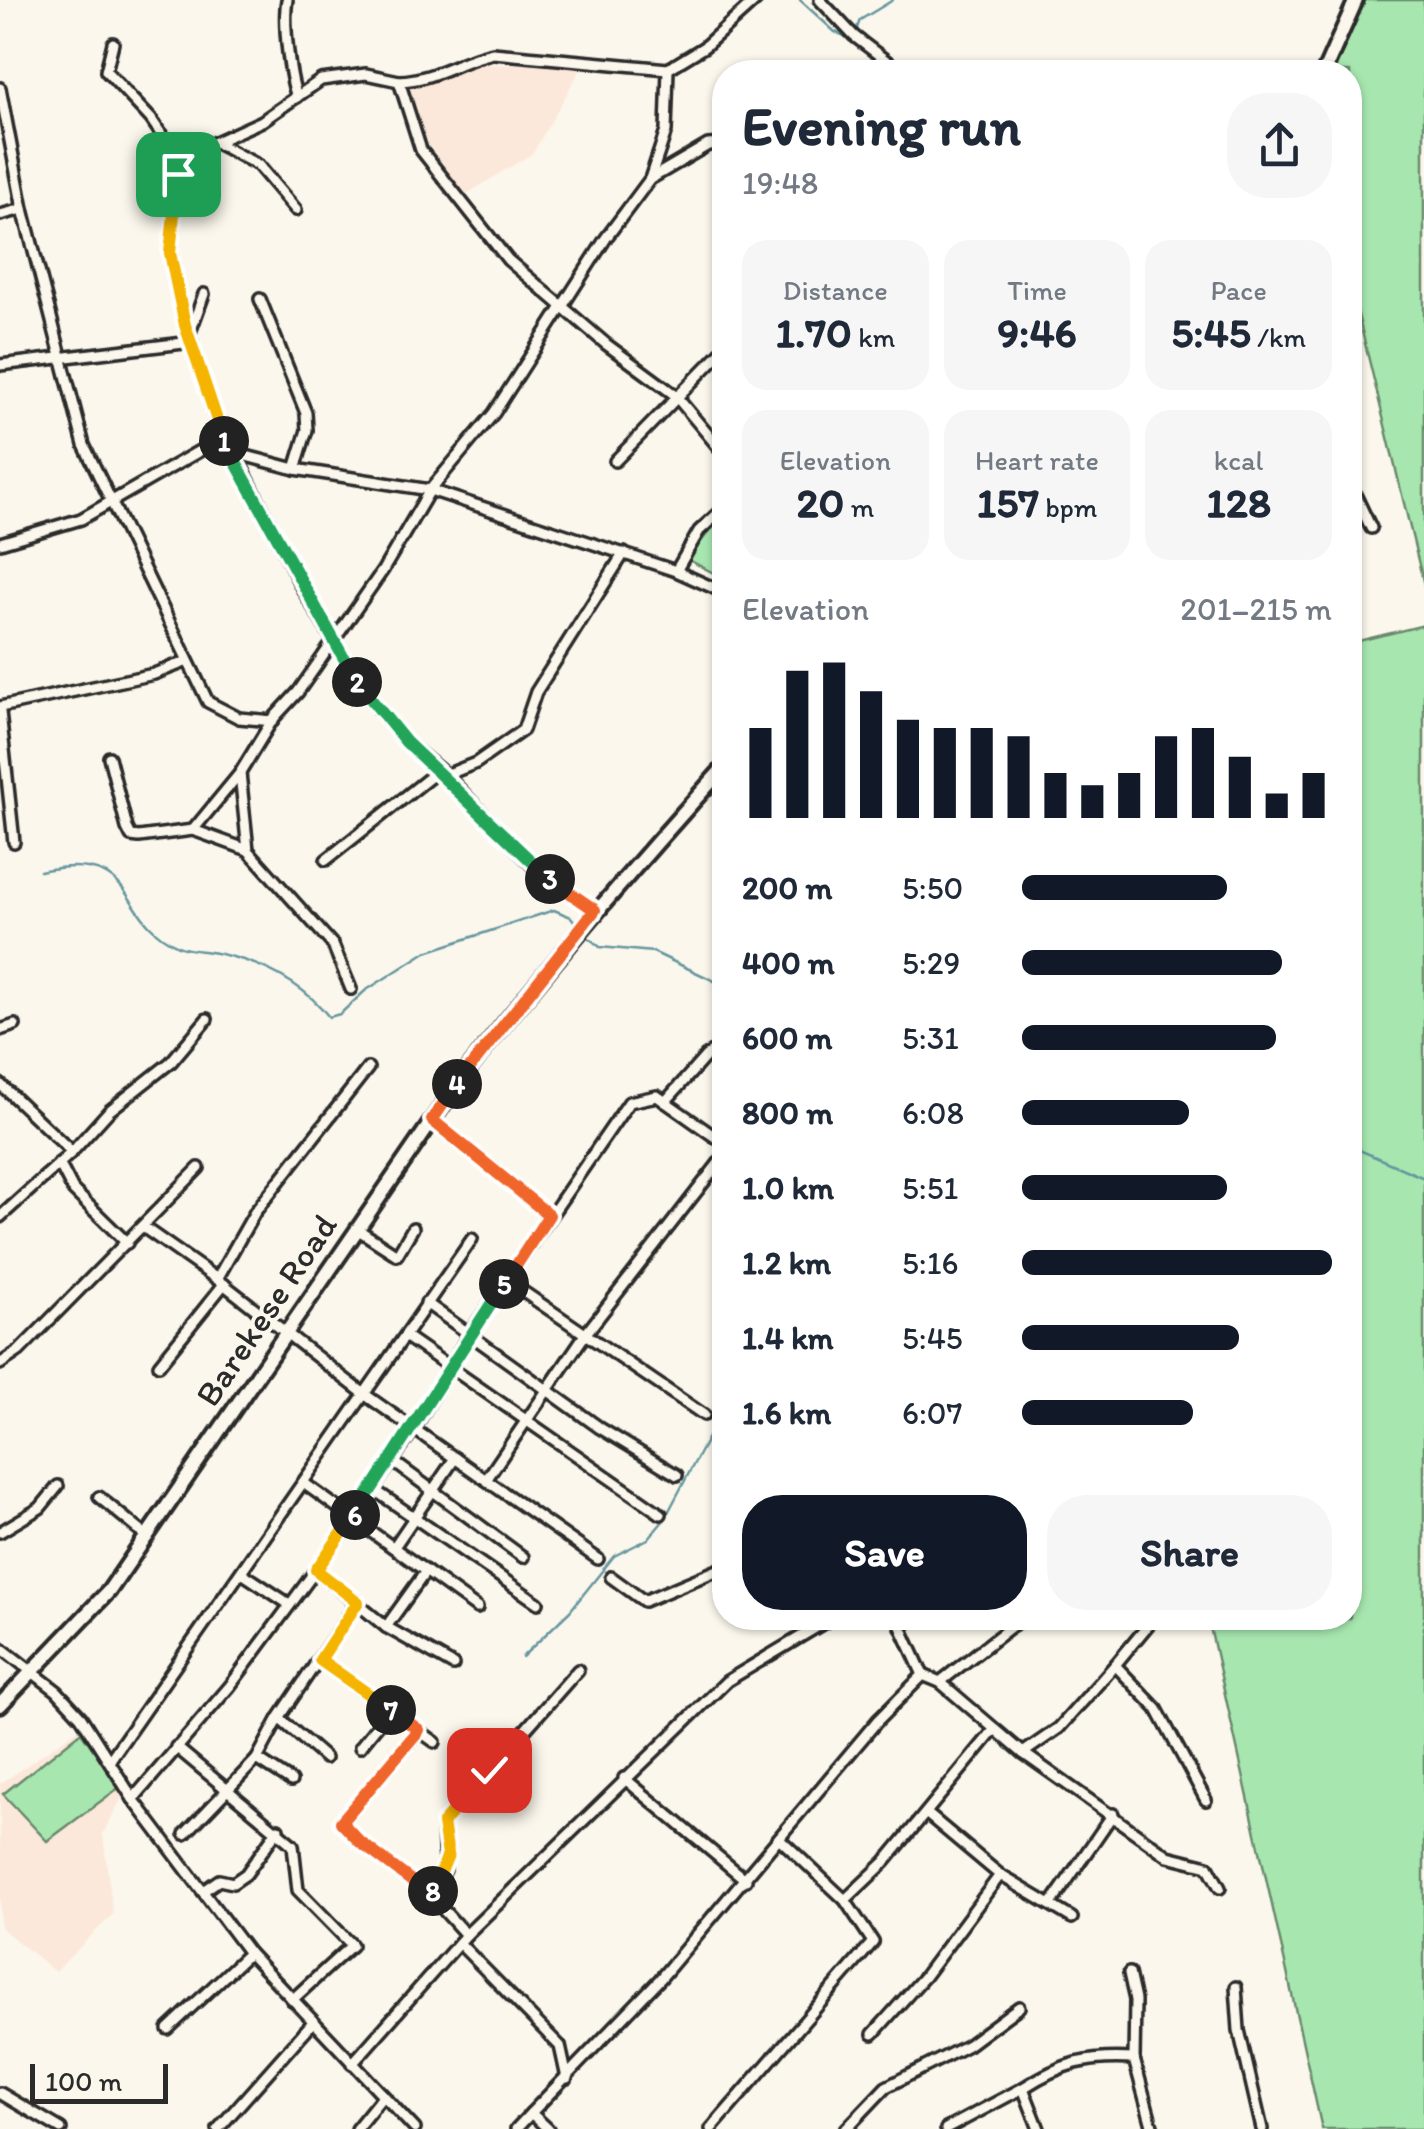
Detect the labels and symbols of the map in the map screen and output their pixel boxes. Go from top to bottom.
pin [136,132,221,217]
pin: 1 [199,416,249,466]
pin: 2 [332,657,382,707]
pin: 3 [525,854,575,904]
pin: 4 [432,1059,482,1109]
street label: Barekese Road [186,1206,346,1414]
pin: 5 [479,1259,529,1309]
pin: 6 [330,1490,380,1540]
pin: 7 [366,1685,416,1735]
pin [447,1728,532,1813]
pin: 8 [408,1866,458,1916]
scale bar [30,2059,168,2104]

